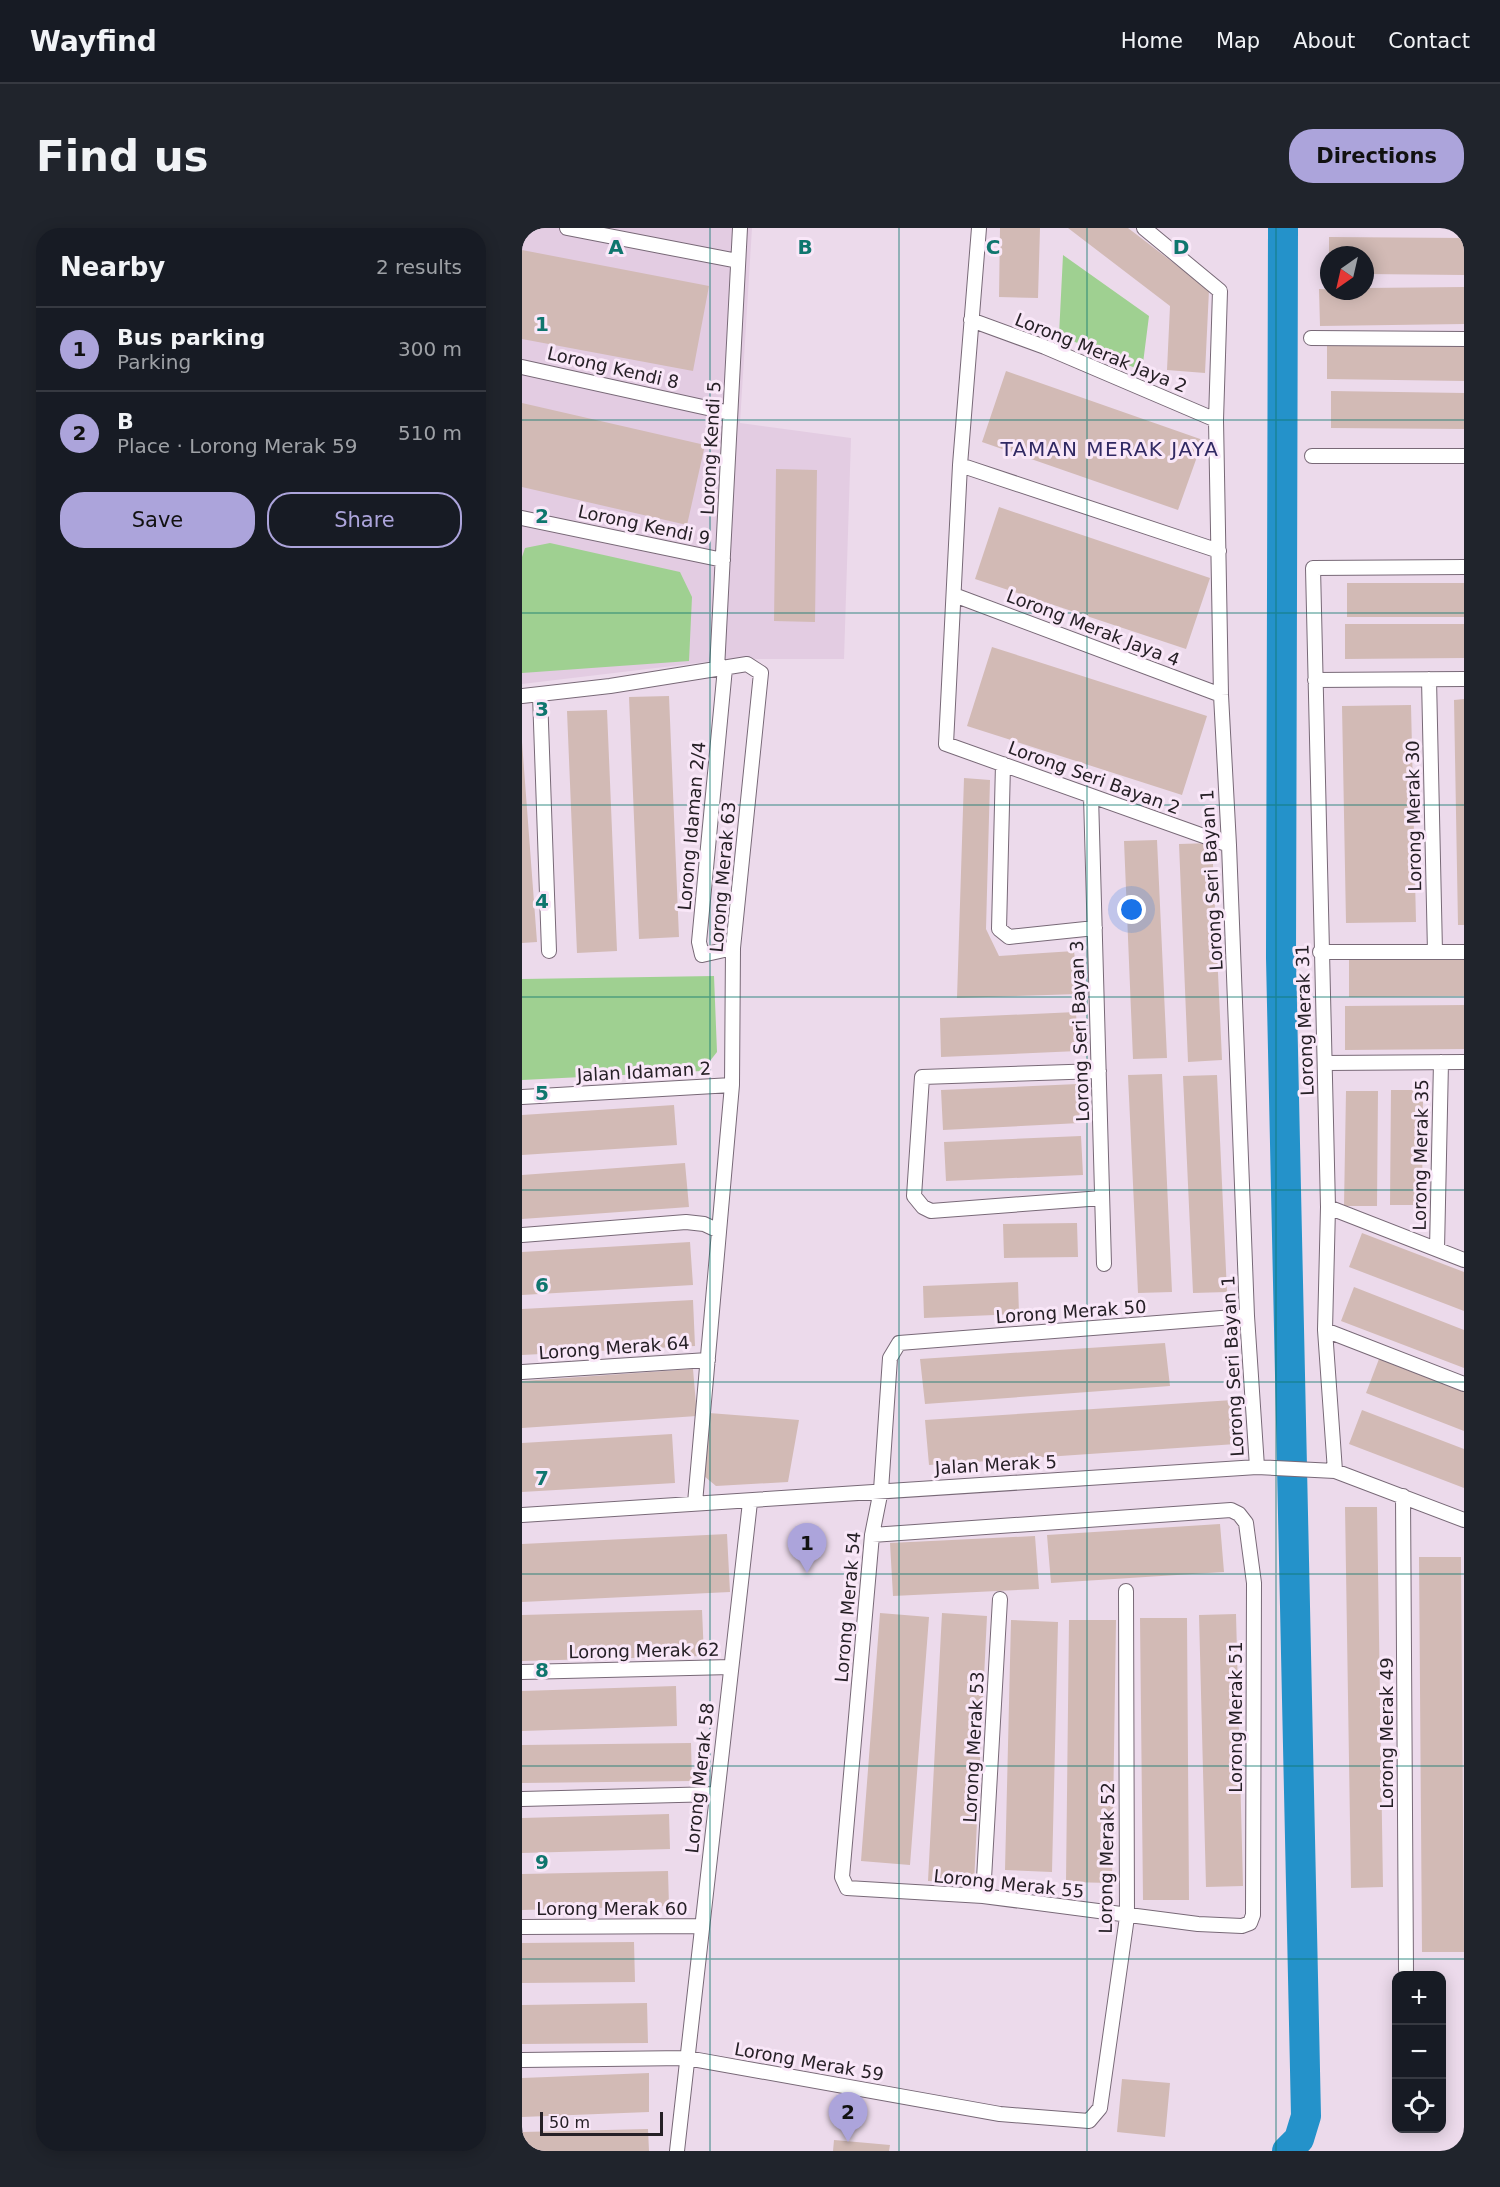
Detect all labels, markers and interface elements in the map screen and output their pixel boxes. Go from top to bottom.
text: Wayfind [30,25,157,58]
text: Home [1121,29,1183,53]
text: Map [1216,29,1260,53]
text: About [1293,29,1355,53]
text: Contact [1388,29,1470,53]
button: Directions [1289,129,1464,183]
text: Find us [36,132,209,181]
text: A [608,235,624,259]
text: B [797,235,813,259]
text: C [986,235,1000,259]
text: D [1173,235,1189,259]
north arrow [1320,246,1374,300]
text: Nearby [60,252,165,282]
text: 2 results [376,255,462,279]
street label: Lorong Merak Jaya 2 [1012,308,1190,397]
text: 1 [535,312,549,336]
text: Bus parking [117,325,265,350]
text: 1 [73,337,86,361]
text: 300 m [398,337,462,361]
street label: Lorong Kendi 8 [545,342,681,393]
text: Parking [117,350,191,374]
street label: Lorong Kendi 5 [697,380,725,516]
text: B [117,409,134,434]
text: 2 [73,421,86,445]
text: 510 m [398,421,462,445]
text: Place · Lorong Merak 59 [117,434,357,458]
district label: TAMAN MERAK JAYA [1000,437,1219,461]
button: Save [60,492,255,548]
button: Share [267,492,462,548]
street label: Lorong Kendi 9 [576,500,712,549]
text: 2 [535,504,549,528]
street label: Lorong Merak Jaya 4 [1004,585,1183,670]
text: 3 [535,697,549,721]
street label: Lorong Seri Bayan 2 [1005,737,1183,818]
street label: Lorong Idaman 2/4 [674,740,709,911]
street label: Lorong Merak 30 [1402,740,1425,892]
street label: Lorong Seri Bayan 1 [1196,789,1227,971]
street label: Lorong Merak 63 [705,801,740,953]
text: 4 [535,889,549,913]
your location [1117,895,1146,924]
street label: Lorong Seri Bayan 3 [1066,940,1093,1122]
street label: Lorong Merak 31 [1291,944,1318,1096]
street label: Jalan Idaman 2 [575,1057,712,1086]
street label: Lorong Merak 35 [1409,1079,1432,1231]
text: 5 [535,1081,549,1105]
text: 6 [535,1273,549,1297]
street label: Lorong Seri Bayan 1 [1217,1275,1248,1457]
street label: Lorong Merak 50 [995,1296,1147,1327]
street label: Lorong Merak 64 [538,1332,690,1363]
street label: Jalan Merak 5 [933,1451,1058,1478]
text: 7 [535,1466,549,1490]
pin: 1 [788,1524,826,1573]
street label: Lorong Merak 54 [830,1531,865,1683]
street label: Lorong Merak 62 [568,1639,720,1662]
street label: Lorong Merak 51 [1225,1641,1246,1793]
street label: Lorong Merak 49 [1376,1657,1397,1809]
text: 8 [535,1658,549,1682]
street label: Lorong Merak 53 [959,1671,988,1823]
street label: Lorong Merak 58 [681,1702,718,1854]
street label: Lorong Merak 52 [1095,1782,1118,1934]
text: 9 [535,1850,549,1874]
street label: Lorong Merak 55 [933,1865,1085,1902]
street label: Lorong Merak 60 [536,1898,688,1919]
map controls [1392,1971,1446,2133]
button: + [1392,1971,1446,2025]
button: − [1392,2025,1446,2079]
street label: Lorong Merak 59 [733,2038,885,2085]
button: locate [1392,2079,1446,2133]
pin: 2 [828,2092,868,2142]
scale bar [540,2109,663,2136]
text: 50 m [549,2113,590,2132]

